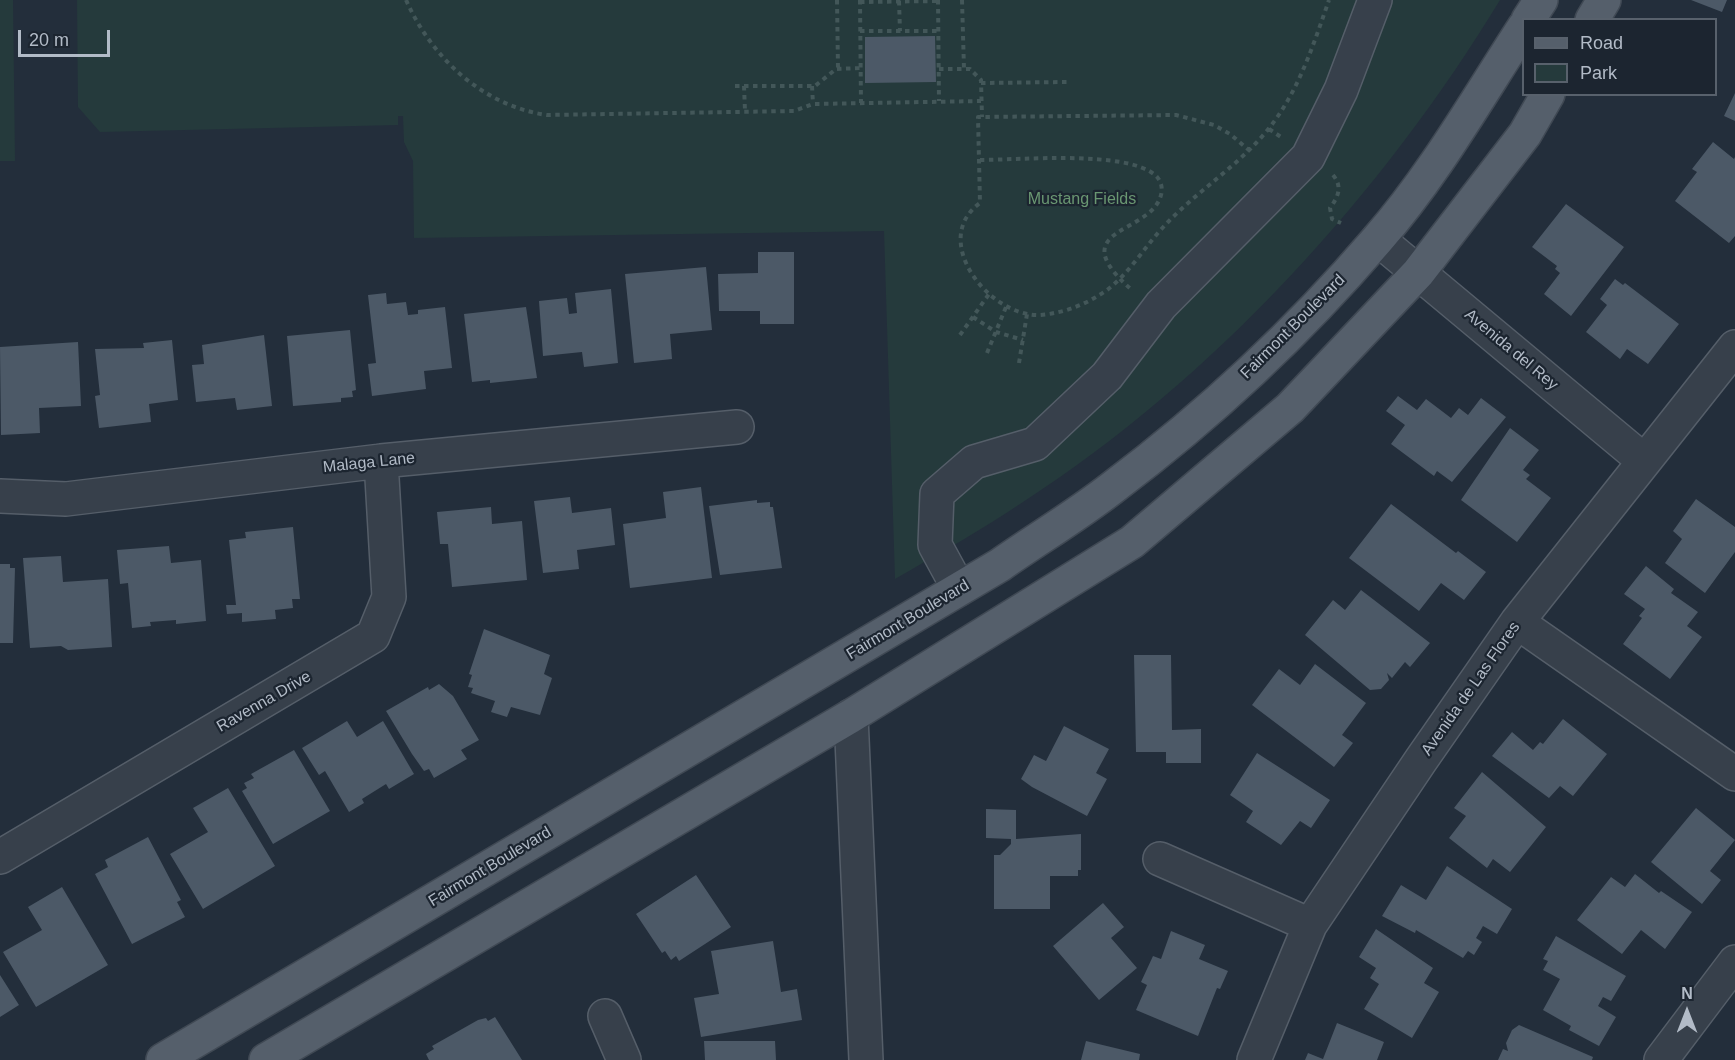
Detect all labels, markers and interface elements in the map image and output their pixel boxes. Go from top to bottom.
scale bar [21,18,112,56]
legend [1522,18,1717,96]
text: 20 m [29,30,69,50]
text: Road [1580,33,1623,53]
text: Park [1580,63,1617,83]
park label: Mustang Fields [1028,190,1136,210]
street label: Fairmont Boulevard [1237,271,1349,383]
street label: Avenida del Rey [1460,305,1562,395]
street label: Malaga Lane [322,449,416,477]
street label: Fairmont Boulevard [843,576,973,664]
street label: Avenida de Las Flores [1418,618,1524,760]
street label: Ravenna Drive [213,667,315,737]
street label: Fairmont Boulevard [425,823,555,911]
north arrow [1657,982,1717,1042]
text: N [1681,985,1693,1002]

